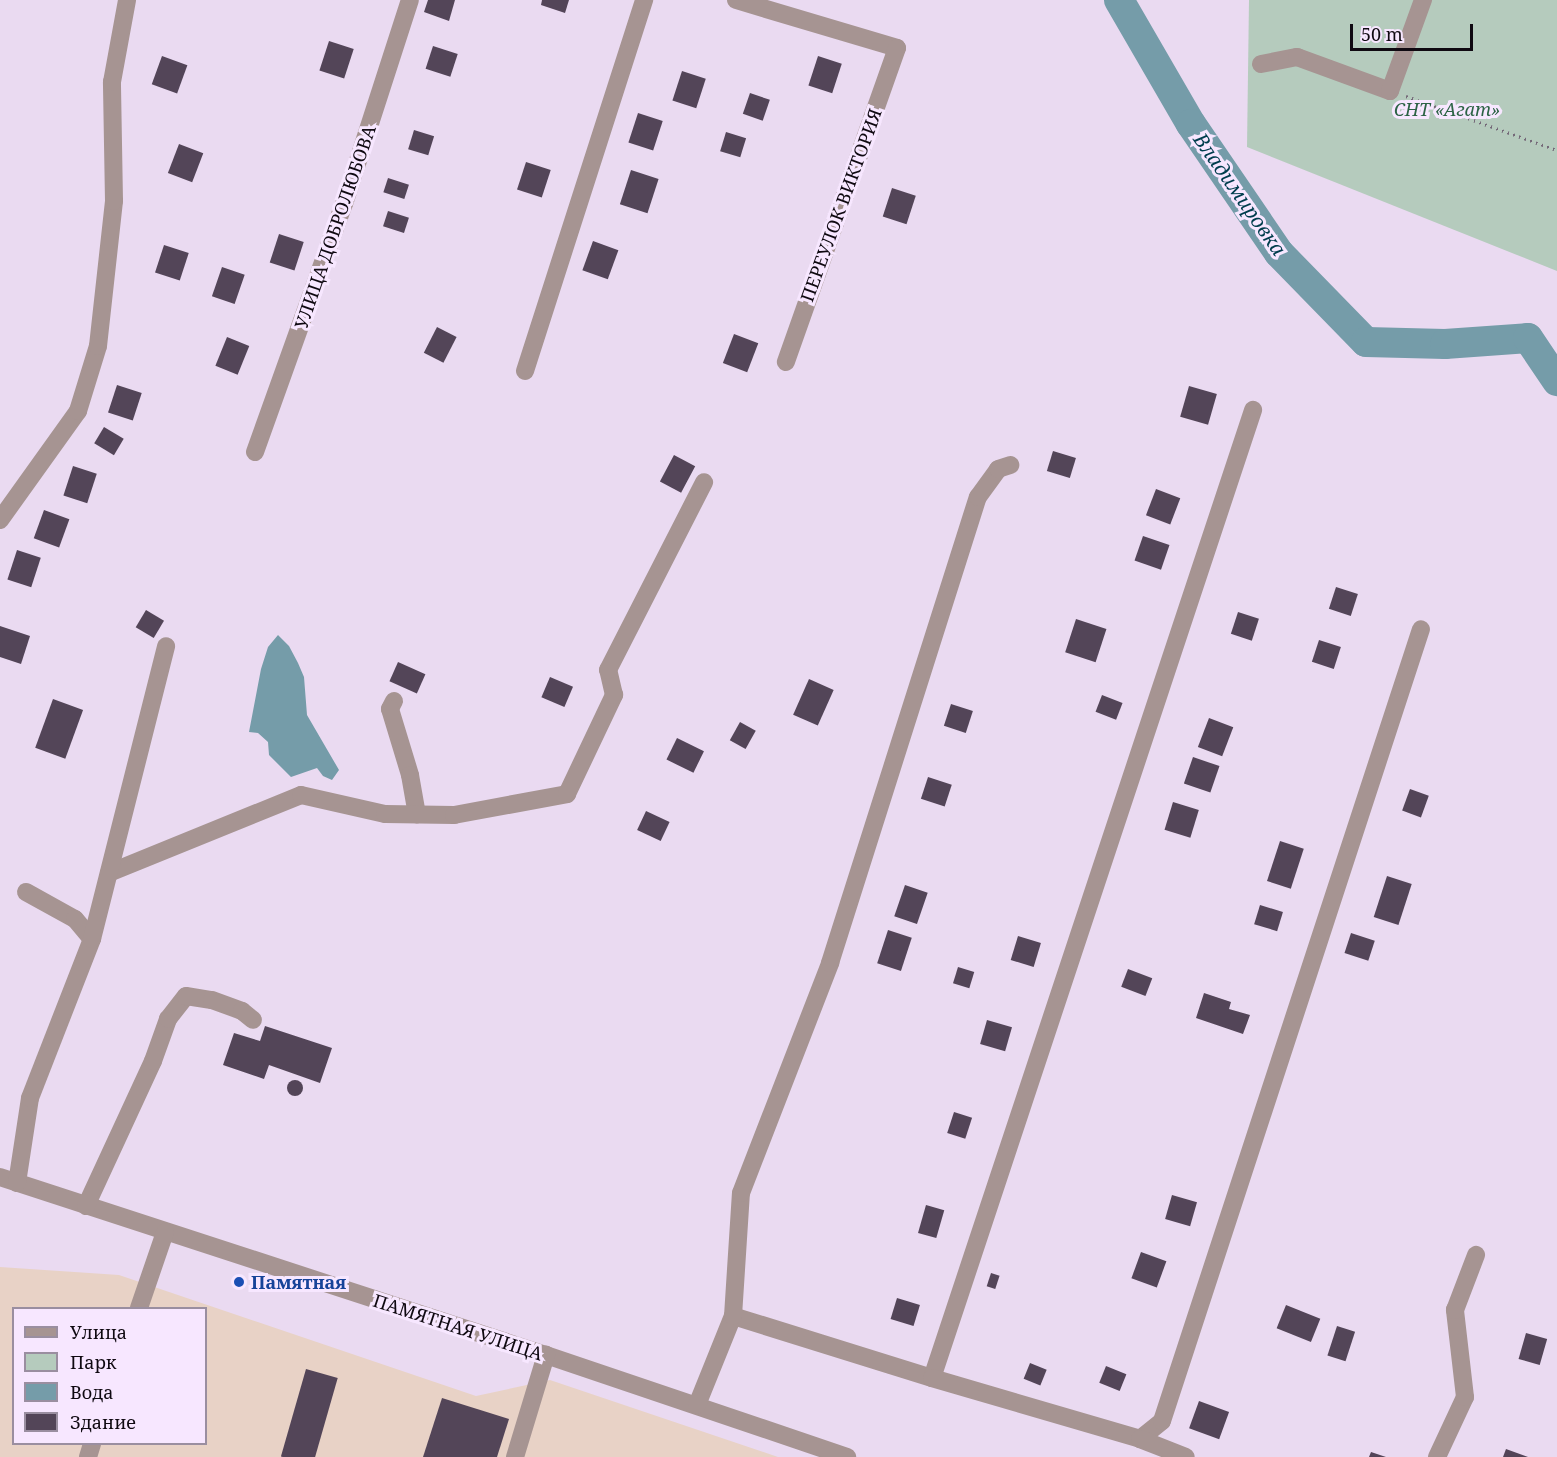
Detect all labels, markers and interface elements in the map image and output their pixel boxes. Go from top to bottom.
scale bar [1353,12,1476,50]
text: 50 m [1361,22,1403,46]
park label: СНТ «Агат» [1394,98,1500,120]
street label: ПЕРЕУЛОК ВИКТОРИЯ [796,105,886,305]
street label: УЛИЦА ДОБРОЛЮБОВА [290,122,380,332]
water label: Владимировка [1189,128,1291,260]
place label: Памятная [251,1271,346,1293]
marker: Памятная [232,1275,246,1289]
street label: ПАМЯТНАЯ УЛИЦА [371,1289,545,1365]
legend [12,1307,207,1445]
text: Улица [70,1320,127,1344]
text: Парк [70,1350,117,1374]
text: Вода [70,1380,114,1404]
text: Здание [70,1410,136,1434]

